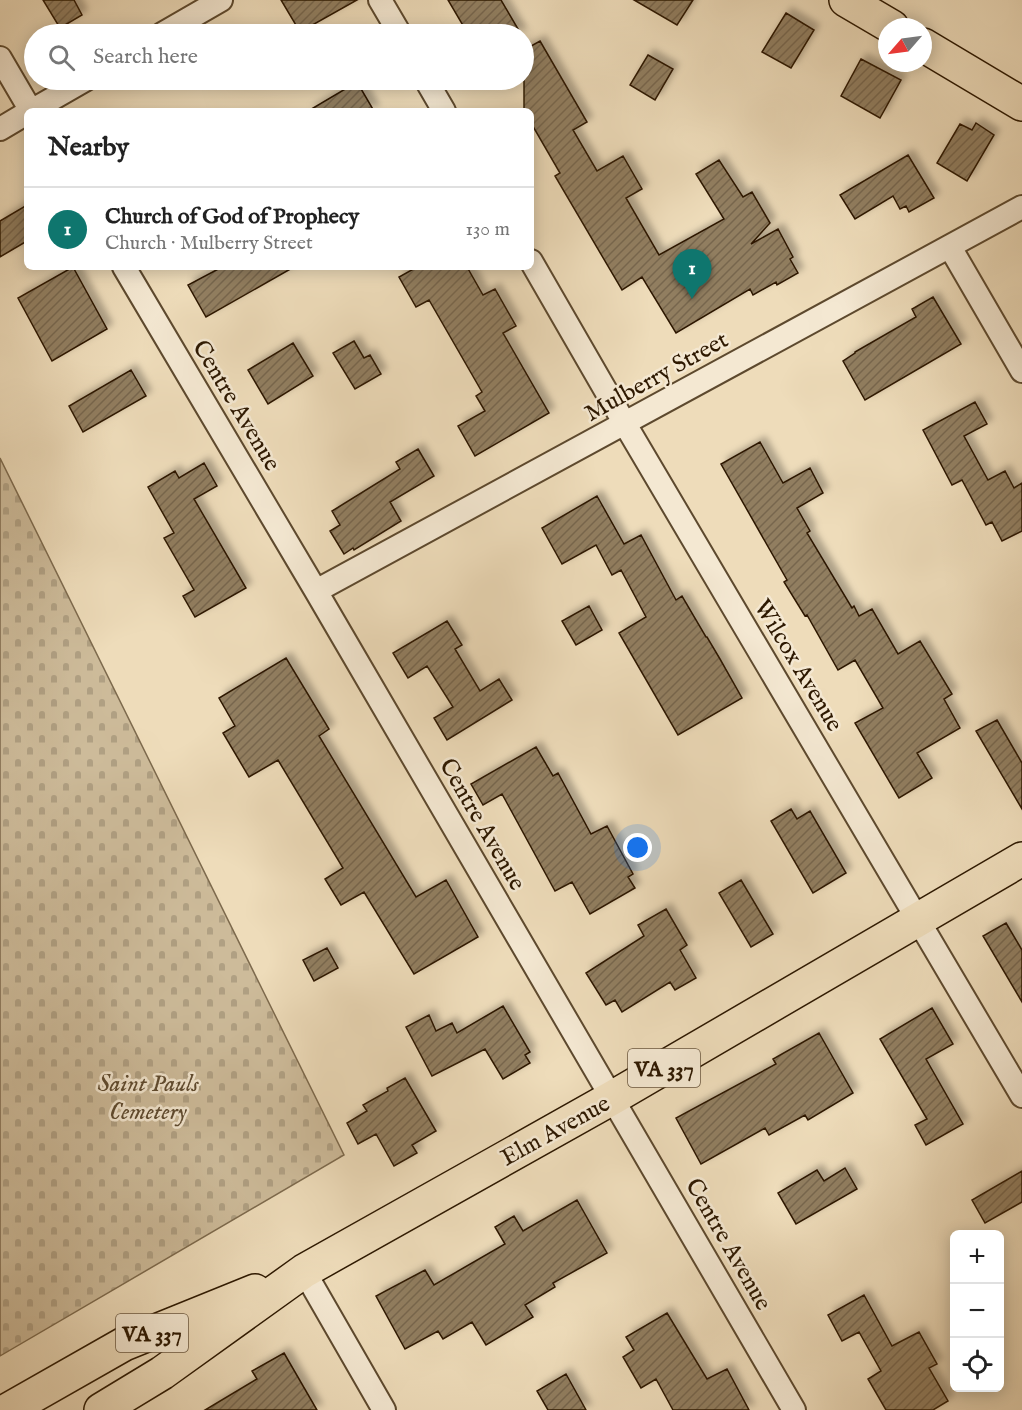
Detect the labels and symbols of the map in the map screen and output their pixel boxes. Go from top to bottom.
north arrow [878,18,932,72]
pin: 1 [672,250,712,299]
street label: Mulberry Street [579,325,734,430]
street label: Centre Avenue [184,335,287,477]
street label: Wilcox Avenue [746,594,849,738]
street label: Centre Avenue [431,753,532,896]
your location [623,833,652,862]
road number: VA 337 [628,1049,700,1087]
park label: Saint Pauls Cemetery [97,1069,200,1128]
street label: Elm Avenue [496,1089,616,1174]
street label: Centre Avenue [677,1173,778,1316]
road number: VA 337 [116,1314,188,1352]

